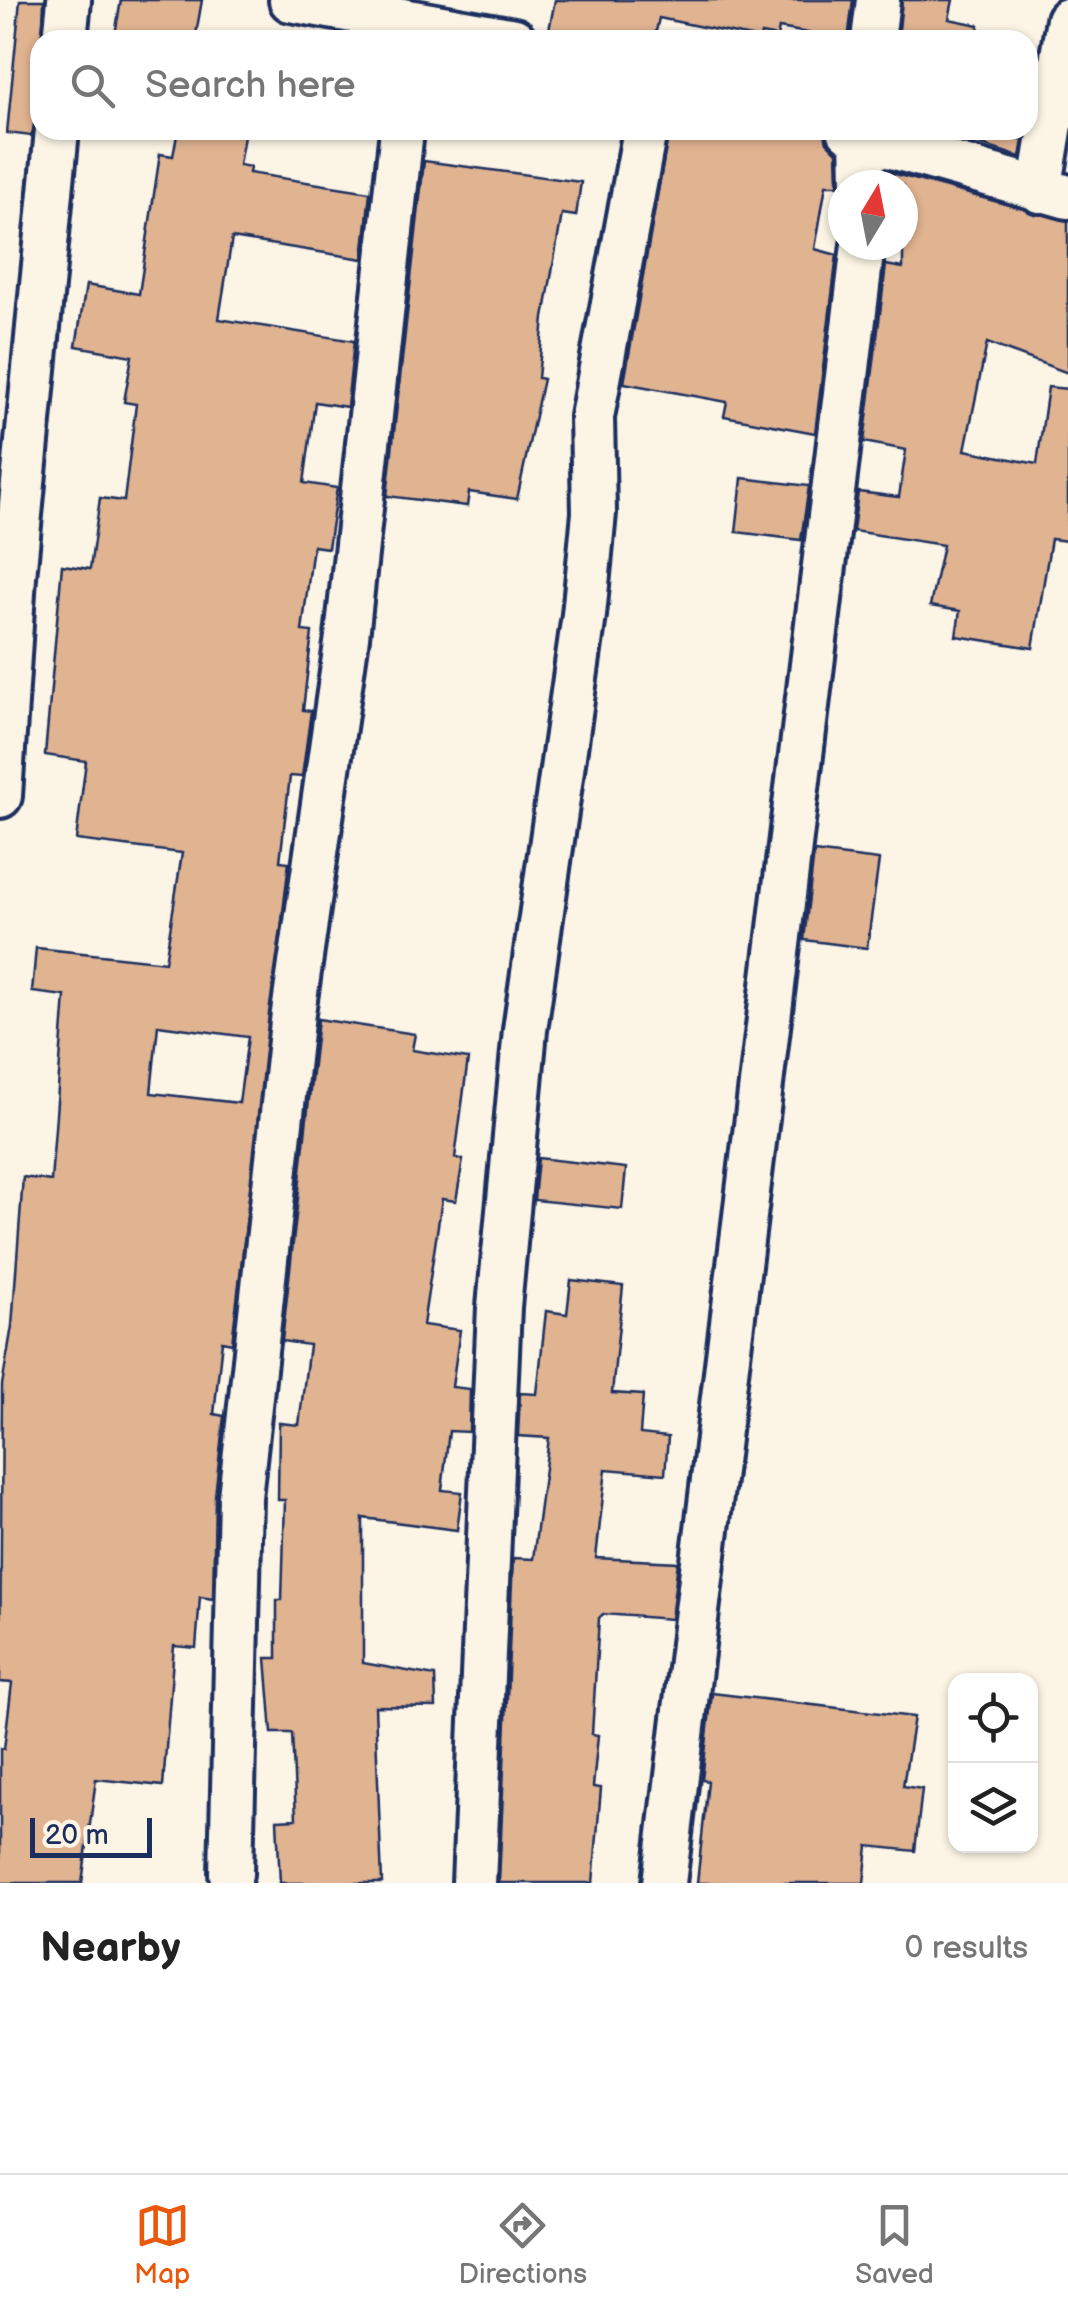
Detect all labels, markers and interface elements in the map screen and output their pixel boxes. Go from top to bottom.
search box [30,30,1038,140]
icon: search [65,58,120,113]
text: Search here [145,63,356,108]
north arrow [828,170,918,260]
map controls [948,1673,1038,1853]
button: locate [948,1673,1038,1763]
button: layers [948,1763,1038,1853]
scale bar [30,1813,152,1858]
text: 20 m [45,1819,109,1852]
text: Nearby [40,1923,180,1974]
text: 0 results [905,1929,1028,1968]
tab: Map [134,2198,190,2291]
tab: Directions [458,2198,587,2291]
tab: Saved [855,2198,934,2291]

